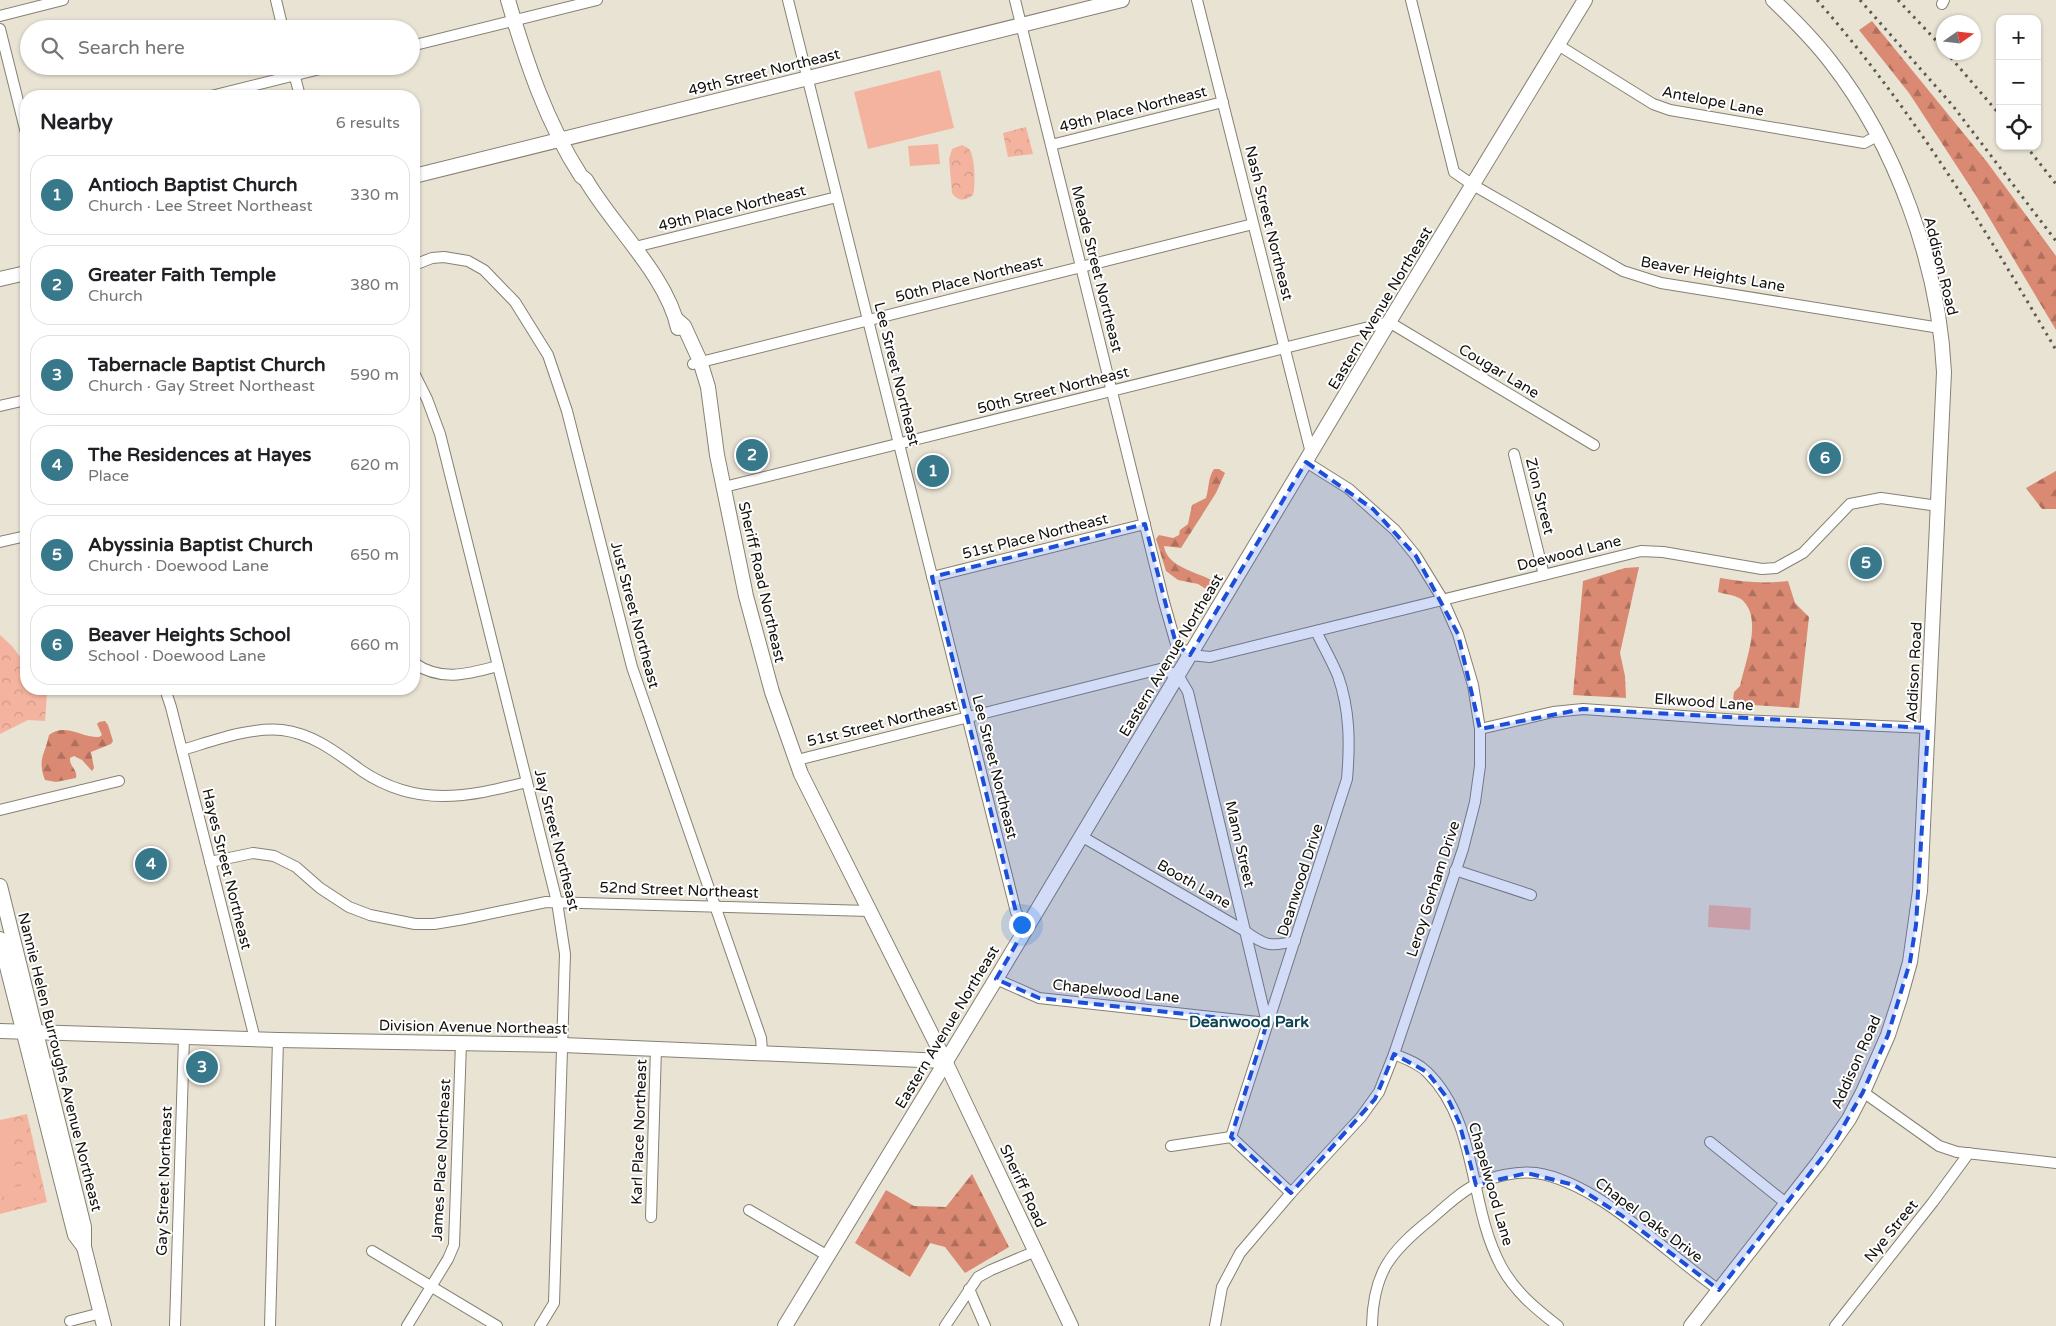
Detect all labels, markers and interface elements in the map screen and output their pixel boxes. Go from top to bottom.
north arrow [1936,15,1981,60]
map controls [1996,15,2041,150]
button: + [1996,15,2041,60]
search box [20,20,420,75]
icon: search [38,34,66,62]
text: Search here [78,37,185,59]
street label: 49th Street Northeast [686,44,842,100]
button: − [1996,60,2041,105]
street label: 49th Place Northeast [1057,82,1209,136]
street label: Antelope Lane [1660,82,1766,120]
button: locate [1996,105,2041,150]
text: Nearby [40,110,113,135]
text: 6 results [336,113,400,133]
street label: Nash Street Northeast [1241,144,1297,302]
text: Antioch Baptist Church [88,174,298,196]
street label: 49th Place Northeast [656,181,808,235]
street label: Meade Street Northeast [1068,184,1127,354]
text: 1 [52,185,62,205]
text: 330 m [350,185,399,205]
text: Church · Lee Street Northeast [88,196,313,216]
street label: Addison Road [1920,215,1962,317]
street label: Eastern Avenue Northeast [1324,223,1436,393]
street label: 50th Place Northeast [893,252,1045,306]
street label: Beaver Heights Lane [1639,252,1787,296]
text: Greater Faith Temple [88,264,276,286]
text: 2 [52,275,62,295]
text: 380 m [350,275,399,295]
text: Church [88,286,143,306]
street label: Lee Street Northeast [870,300,924,448]
street label: Cougar Lane [1455,340,1543,402]
text: Tabernacle Baptist Church [88,354,326,376]
street label: 50th Street Northeast [975,362,1131,418]
text: 3 [52,365,62,385]
text: 590 m [350,365,399,385]
text: Church · Gay Street Northeast [88,376,315,396]
pin: 2 [736,436,768,474]
pin: 6 [1809,439,1841,477]
text: The Residences at Hayes [88,444,311,466]
pin: 1 [917,452,949,490]
text: 4 [52,455,62,475]
text: 620 m [350,455,399,475]
street label: Zion Street [1522,456,1558,536]
text: Place [88,466,129,486]
street label: Sheriff Road Northeast [735,500,789,665]
street label: 51st Place Northeast [960,509,1110,563]
street label: Doewood Lane [1515,531,1623,575]
text: Abyssinia Baptist Church [88,534,313,556]
street label: Just Street Northeast [607,540,663,691]
pin: 5 [1850,544,1882,582]
text: 5 [52,545,62,565]
text: 650 m [350,545,399,565]
text: Church · Doewood Lane [88,556,269,576]
street label: Eastern Avenue Northeast [1115,570,1227,740]
street label: Addison Road [1902,621,1926,723]
text: Beaver Heights School [88,624,291,646]
text: 6 [52,635,62,655]
text: 660 m [350,635,399,655]
text: School · Doewood Lane [88,646,266,666]
street label: Elkwood Lane [1654,690,1754,714]
street label: Lee Street Northeast [968,693,1022,841]
street label: 51st Street Northeast [805,696,959,750]
street label: Jay Street Northeast [531,767,583,913]
street label: Hayes Street Northeast [198,787,256,952]
street label: Mann Street [1221,799,1259,889]
street label: Leroy Gorham Drive [1402,819,1464,959]
street label: Deanwood Drive [1273,821,1327,939]
pin: 4 [135,845,167,883]
street label: Booth Lane [1154,856,1234,912]
street label: 52nd Street Northeast [599,878,759,902]
street label: Nannie Helen Burroughs Avenue Northeast [14,911,106,1214]
your location [1009,912,1035,938]
street label: Eastern Avenue Northeast [891,942,1003,1112]
street label: Chapelwood Lane [1052,975,1180,1007]
district label: Deanwood Park [1189,1012,1309,1032]
street label: Addison Road [1827,1012,1885,1112]
street label: Division Avenue Northeast [379,1016,568,1038]
pin: 3 [186,1048,218,1086]
street label: Karl Place Northeast [627,1059,651,1205]
street label: James Place Northeast [428,1078,454,1242]
street label: Gay Street Northeast [152,1106,176,1256]
street label: Chapelwood Lane [1465,1120,1517,1248]
street label: Sheriff Road [996,1142,1050,1230]
street label: Chapel Oaks Drive [1592,1174,1706,1266]
street label: Nye Street [1860,1196,1922,1266]

